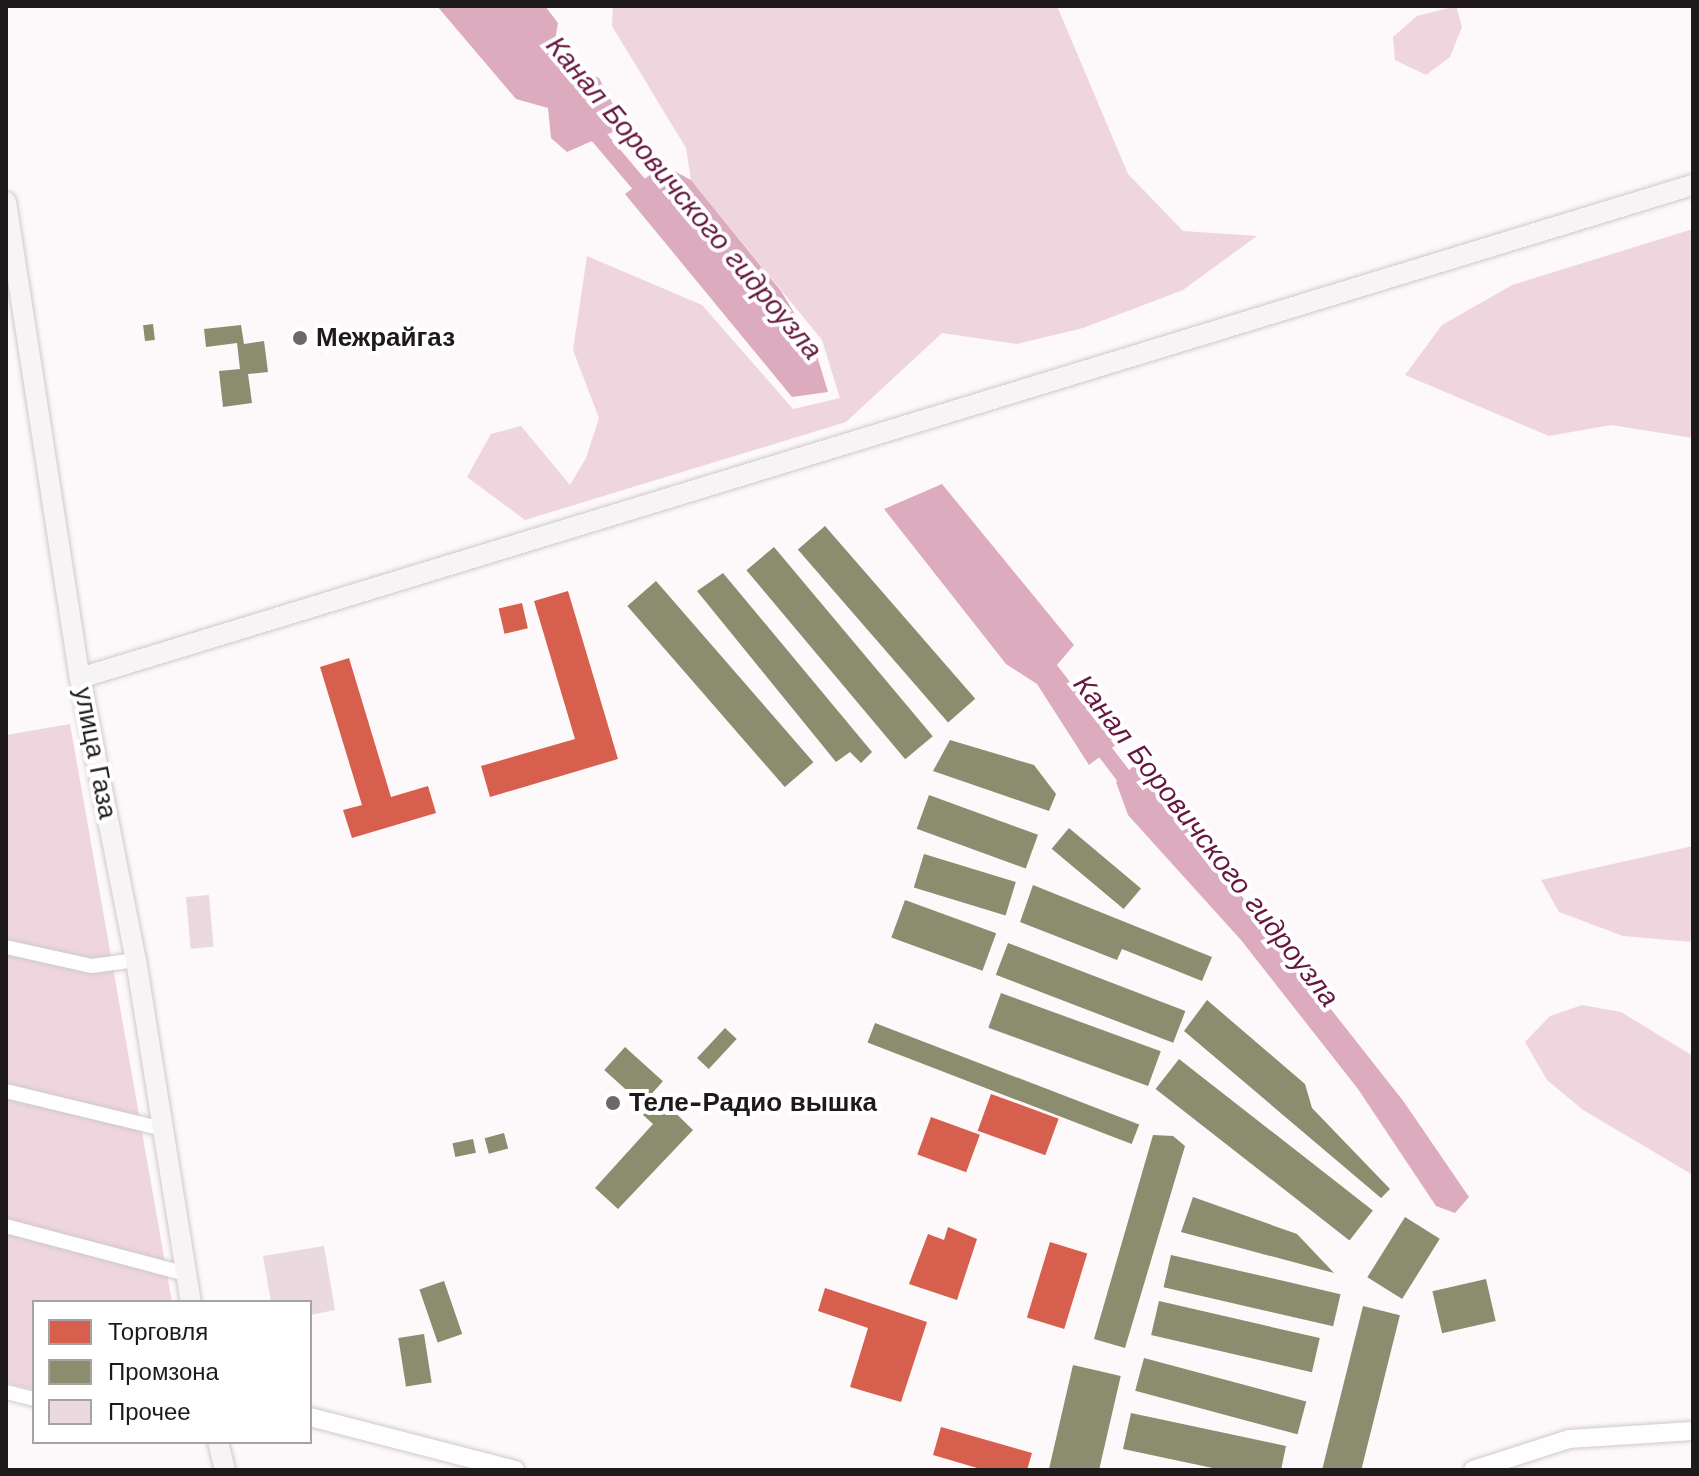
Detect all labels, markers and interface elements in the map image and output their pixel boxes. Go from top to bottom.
water label: Канал Боровичского гидроузла [539,30,829,366]
place label: Межрайгаз [316,322,455,354]
marker: Межрайгаз [291,329,309,347]
water label: Канал Боровичского гидроузла [1066,668,1346,1014]
street label: улица Газа [67,684,123,822]
place label: Теле-Радио вышка [629,1087,877,1119]
marker: Теле-Радио вышка [604,1094,622,1112]
legend [32,1300,312,1444]
text: Торговля [108,1318,208,1346]
text: Промзона [108,1358,219,1386]
text: Прочее [108,1398,191,1426]

